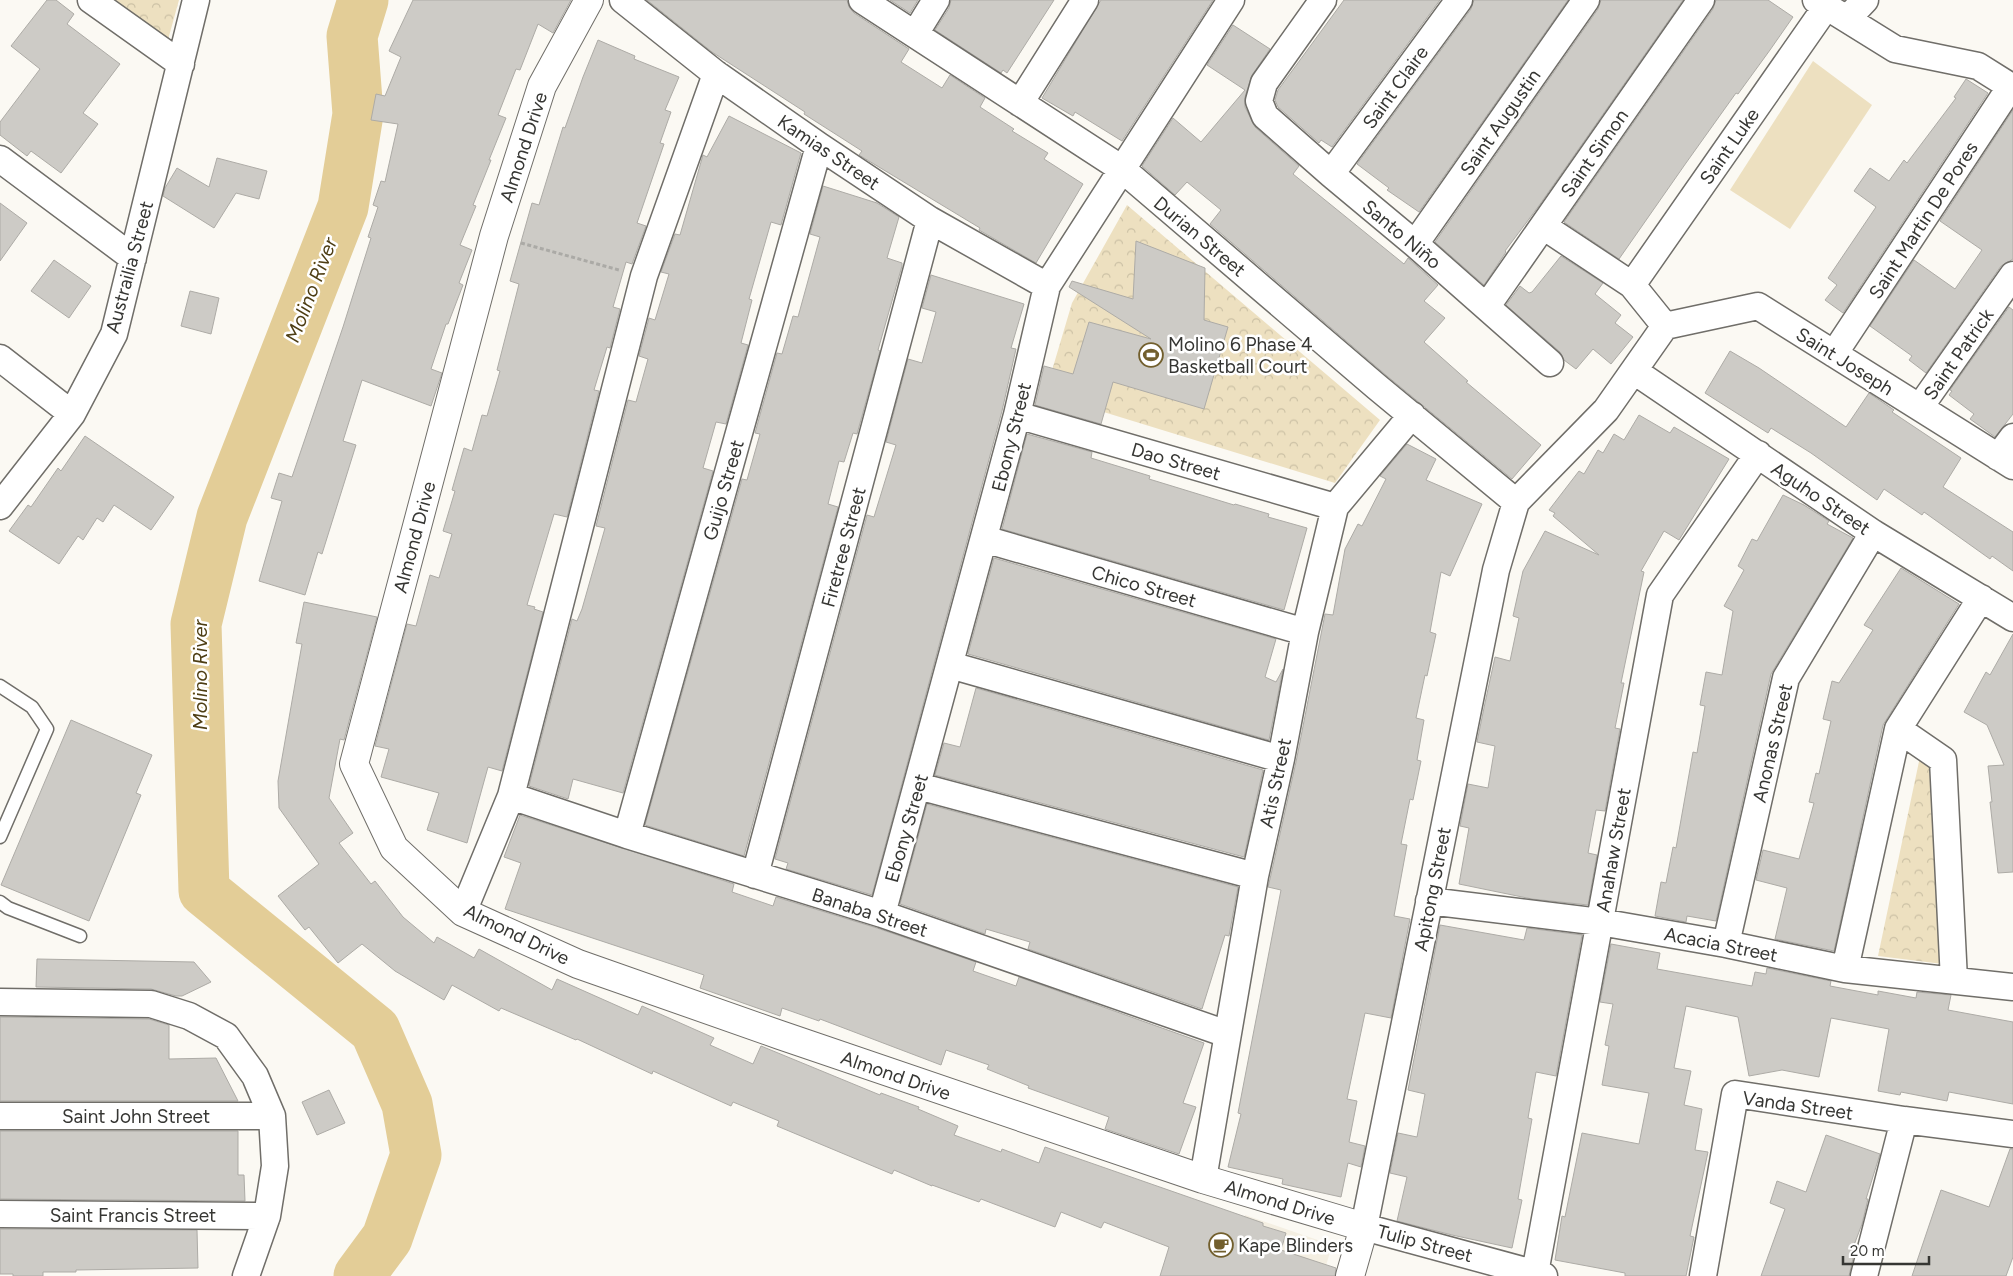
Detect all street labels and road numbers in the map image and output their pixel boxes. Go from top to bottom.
street label: Saint Claire [1358,41,1433,133]
street label: Saint Augustin [1455,65,1546,180]
street label: Almond Drive [495,89,552,205]
street label: Saint Luke [1695,104,1764,189]
street label: Saint Simon [1556,105,1633,202]
street label: Kamias Street [773,110,884,195]
street label: Saint Martin De Pores [1864,137,1983,303]
street label: Durian Street [1149,191,1250,281]
street label: Santo Niño [1358,195,1446,274]
street label: Austrailia Street [101,198,158,336]
street label: Saint Patrick [1919,304,1999,404]
street label: Saint Joseph [1792,322,1898,400]
street label: Ebony Street [987,380,1036,494]
street label: Guijo Street [698,437,749,543]
street label: Dao Street [1129,438,1223,485]
street label: Aguho Street [1767,457,1874,540]
street label: Almond Drive [389,479,440,595]
street label: Firetree Street [816,484,871,610]
street label: Chico Street [1089,561,1199,612]
street label: Anonas Street [1748,681,1797,805]
street label: Atis Street [1255,736,1296,830]
street label: Ebony Street [880,771,933,885]
street label: Anahaw Street [1591,786,1636,914]
street label: Apitong Street [1409,825,1456,953]
street label: Banaba Street [809,883,931,942]
street label: Almond Drive [460,899,573,970]
street label: Acacia Street [1662,922,1780,967]
street label: Almond Drive [838,1046,954,1105]
street label: Vanda Street [1741,1086,1855,1125]
street label: Saint John Street [62,1105,210,1128]
street label: Almond Drive [1222,1175,1338,1230]
street label: Saint Francis Street [50,1204,216,1227]
street label: Tulip Street [1375,1220,1475,1267]

